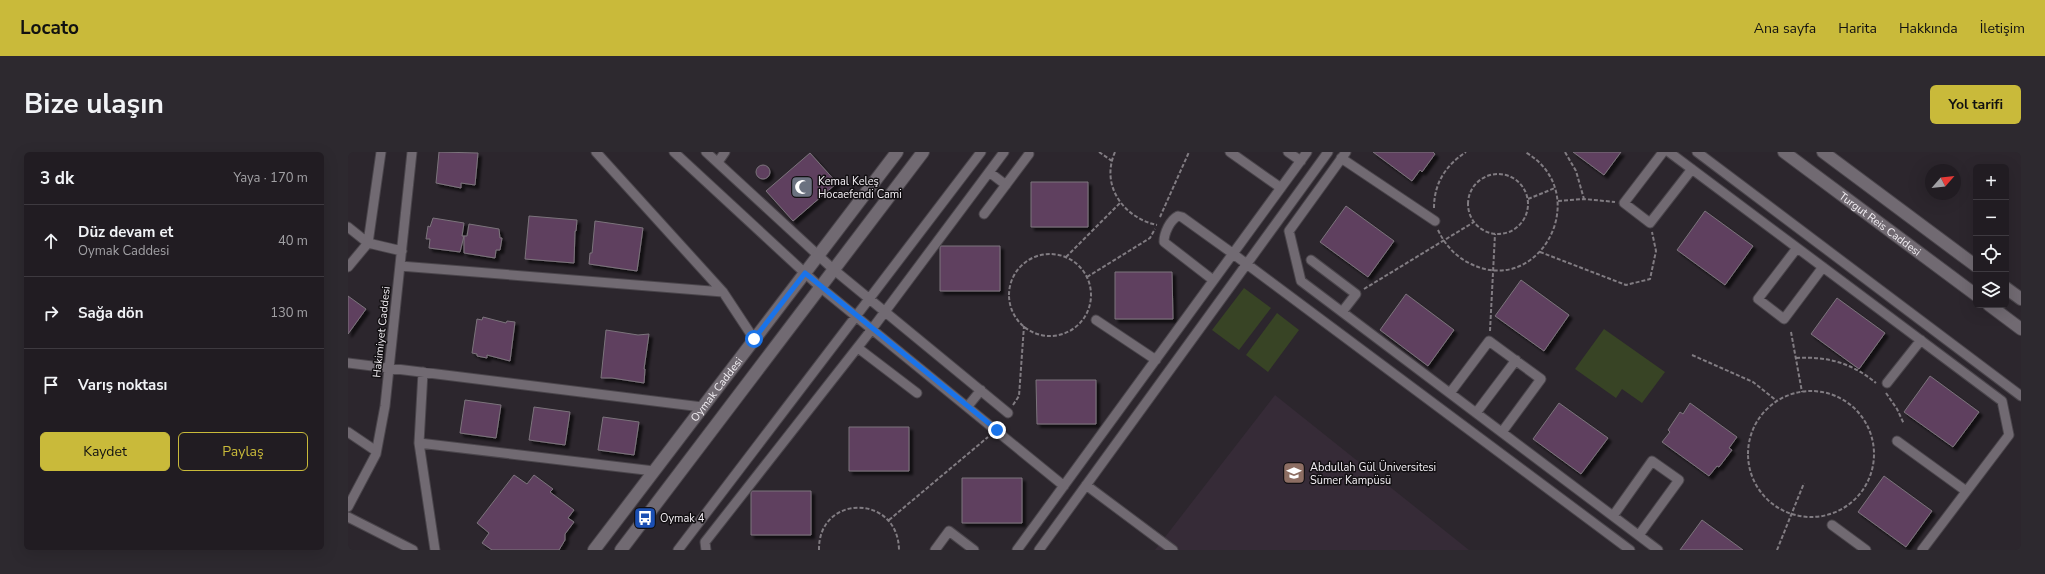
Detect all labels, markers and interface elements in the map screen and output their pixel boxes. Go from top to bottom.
text: Locato [20,15,79,41]
text: Ana sayfa [1754,19,1816,38]
text: Harita [1838,19,1877,38]
text: Hakkında [1899,19,1958,38]
text: İletişim [1980,19,2025,38]
text: Bize ulaşın [24,85,164,123]
button: Yol tarifi [1930,85,2021,124]
north arrow [1925,164,1961,200]
map controls [1973,164,2009,308]
button: + [1973,164,2009,200]
text: 3 dk [40,167,74,190]
text: Yaya · 170 m [233,169,308,187]
mosque icon: Kemal Keleş Hocaefendi Cami [789,174,815,200]
place label: Kemal Keleş Hocaefendi Cami [818,174,902,202]
street label: Turgut Reis Caddesi [1836,189,1924,260]
button: − [1973,200,2009,236]
text: Düz devam et [78,222,173,242]
icon: ahead [40,230,62,252]
text: 40 m [278,232,308,250]
button: locate [1973,236,2009,272]
text: Oymak Caddesi [78,242,169,260]
button: layers [1973,272,2009,308]
street label: Hakimiyet Caddesi [369,286,394,379]
icon: right [40,302,62,324]
text: Sağa dön [78,303,143,323]
text: 130 m [270,304,308,322]
route start [745,330,763,348]
street label: Oymak Caddesi [687,354,746,425]
icon: arrive [40,374,62,396]
text: Varış noktası [78,375,167,395]
route end [988,421,1006,439]
button: Kaydet [40,432,170,471]
button: Paylaş [178,432,308,471]
school or university icon: Abdullah Gül Üniversitesi Sümer Kampüsü [1281,460,1307,486]
place label: Abdullah Gül Üniversitesi Sümer Kampüsü [1310,460,1436,488]
bus stop icon: Oymak 4 [632,505,658,531]
place label: Oymak 4 [660,511,705,526]

